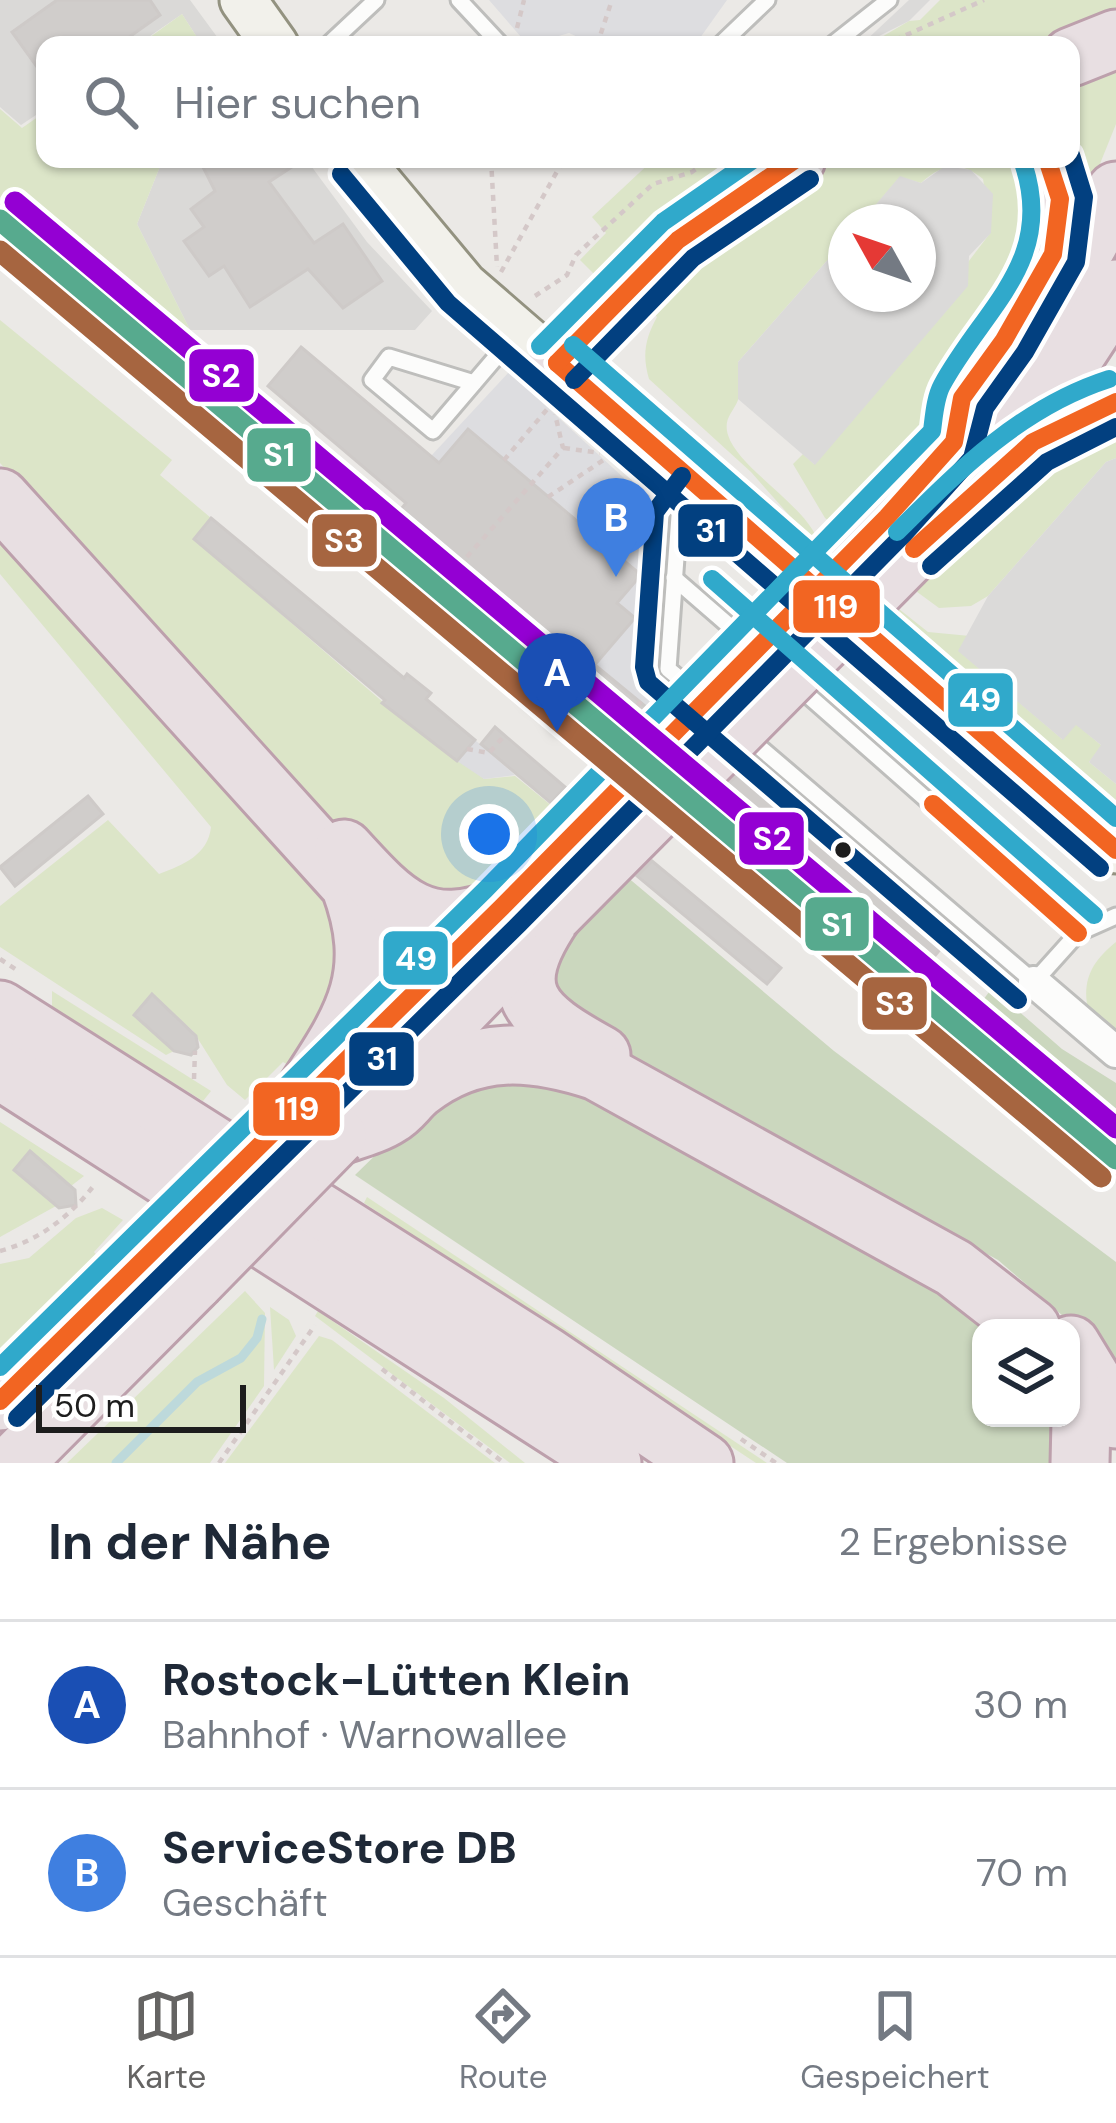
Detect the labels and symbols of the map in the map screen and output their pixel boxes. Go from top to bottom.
north arrow [828,204,936,312]
line badge: S2 [187,347,256,404]
text: S2 [202,354,240,397]
line badge: S1 [245,426,313,484]
text: S1 [263,433,295,476]
pin: B [577,478,655,577]
line badge: 31 [676,502,745,559]
text: 31 [695,509,727,552]
line badge: S3 [310,512,379,569]
text: S3 [324,519,364,562]
line badge: 119 [791,578,882,635]
text: 119 [814,585,858,628]
pin: A [518,633,596,732]
line badge: 49 [946,671,1015,729]
text: 49 [959,678,1001,721]
your location [459,804,519,864]
line badge: S2 [737,810,806,867]
text: S2 [753,817,791,860]
unlabelled marker [832,839,854,861]
line badge: S1 [803,895,871,953]
text: S1 [821,903,853,946]
line badge: 49 [381,929,450,987]
text: 49 [395,937,437,980]
line badge: S3 [860,975,929,1032]
text: S3 [875,982,915,1025]
line badge: 31 [347,1030,416,1088]
text: 31 [366,1037,398,1080]
line badge: 119 [251,1080,342,1138]
text: 119 [275,1087,319,1130]
scale bar [36,1379,246,1432]

